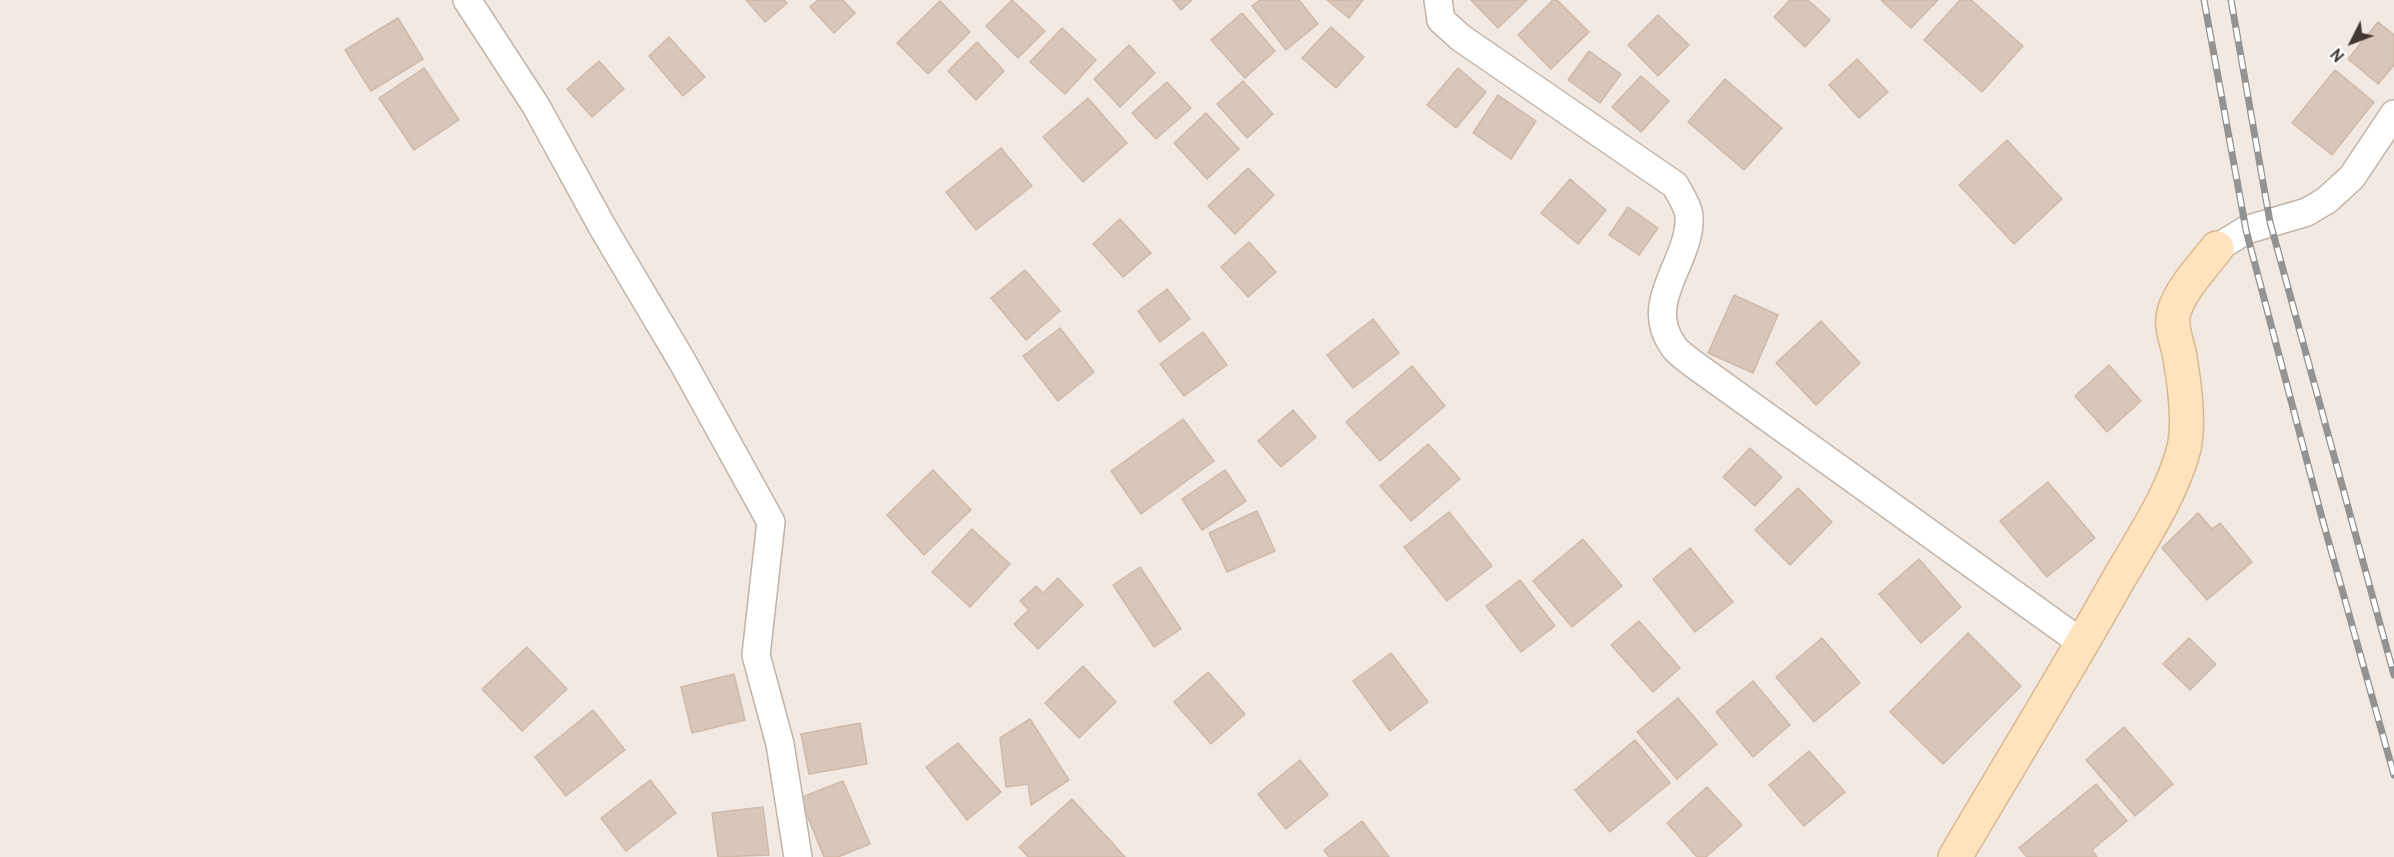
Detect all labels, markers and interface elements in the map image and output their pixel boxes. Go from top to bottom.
north arrow [2322,12,2382,72]
text: N [2327,43,2350,65]

